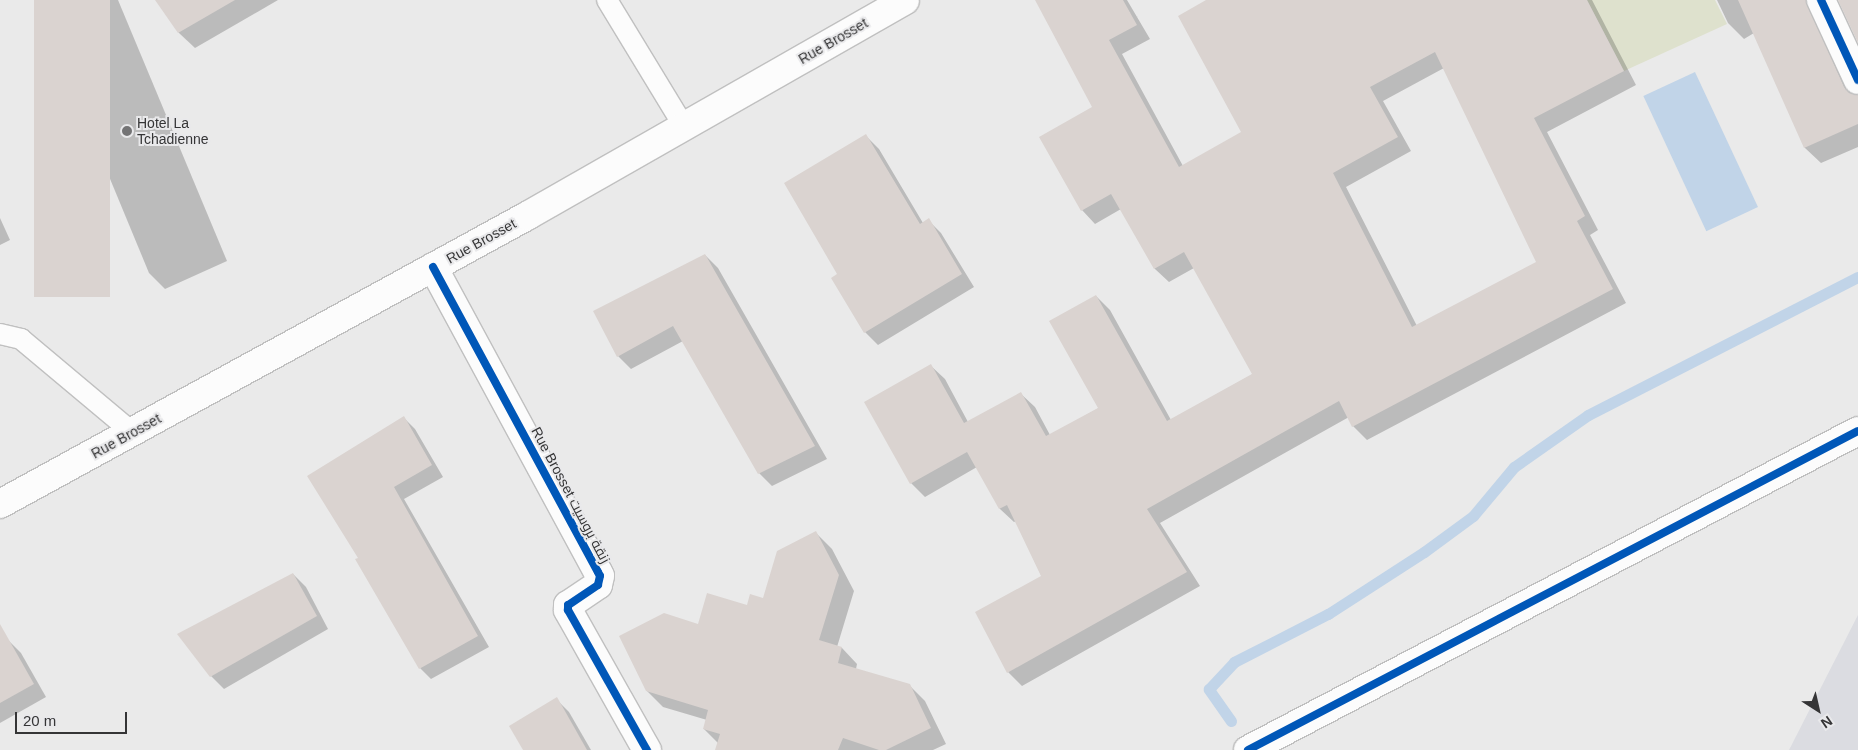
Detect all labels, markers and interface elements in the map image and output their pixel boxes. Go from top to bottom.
street label: Rue Brosset [795,14,871,68]
place label: Hotel La Tchadienne [137,115,209,148]
marker: Hotel La Tchadienne [121,125,133,137]
street label: Rue Brosset [443,215,519,267]
street label: Rue Brosset [88,410,164,462]
street label: Rue Brosset زنقة بروسيت [528,424,614,566]
north arrow [1793,685,1843,735]
scale bar [18,702,130,734]
text: 20 m [23,712,56,729]
text: N [1818,713,1835,732]

